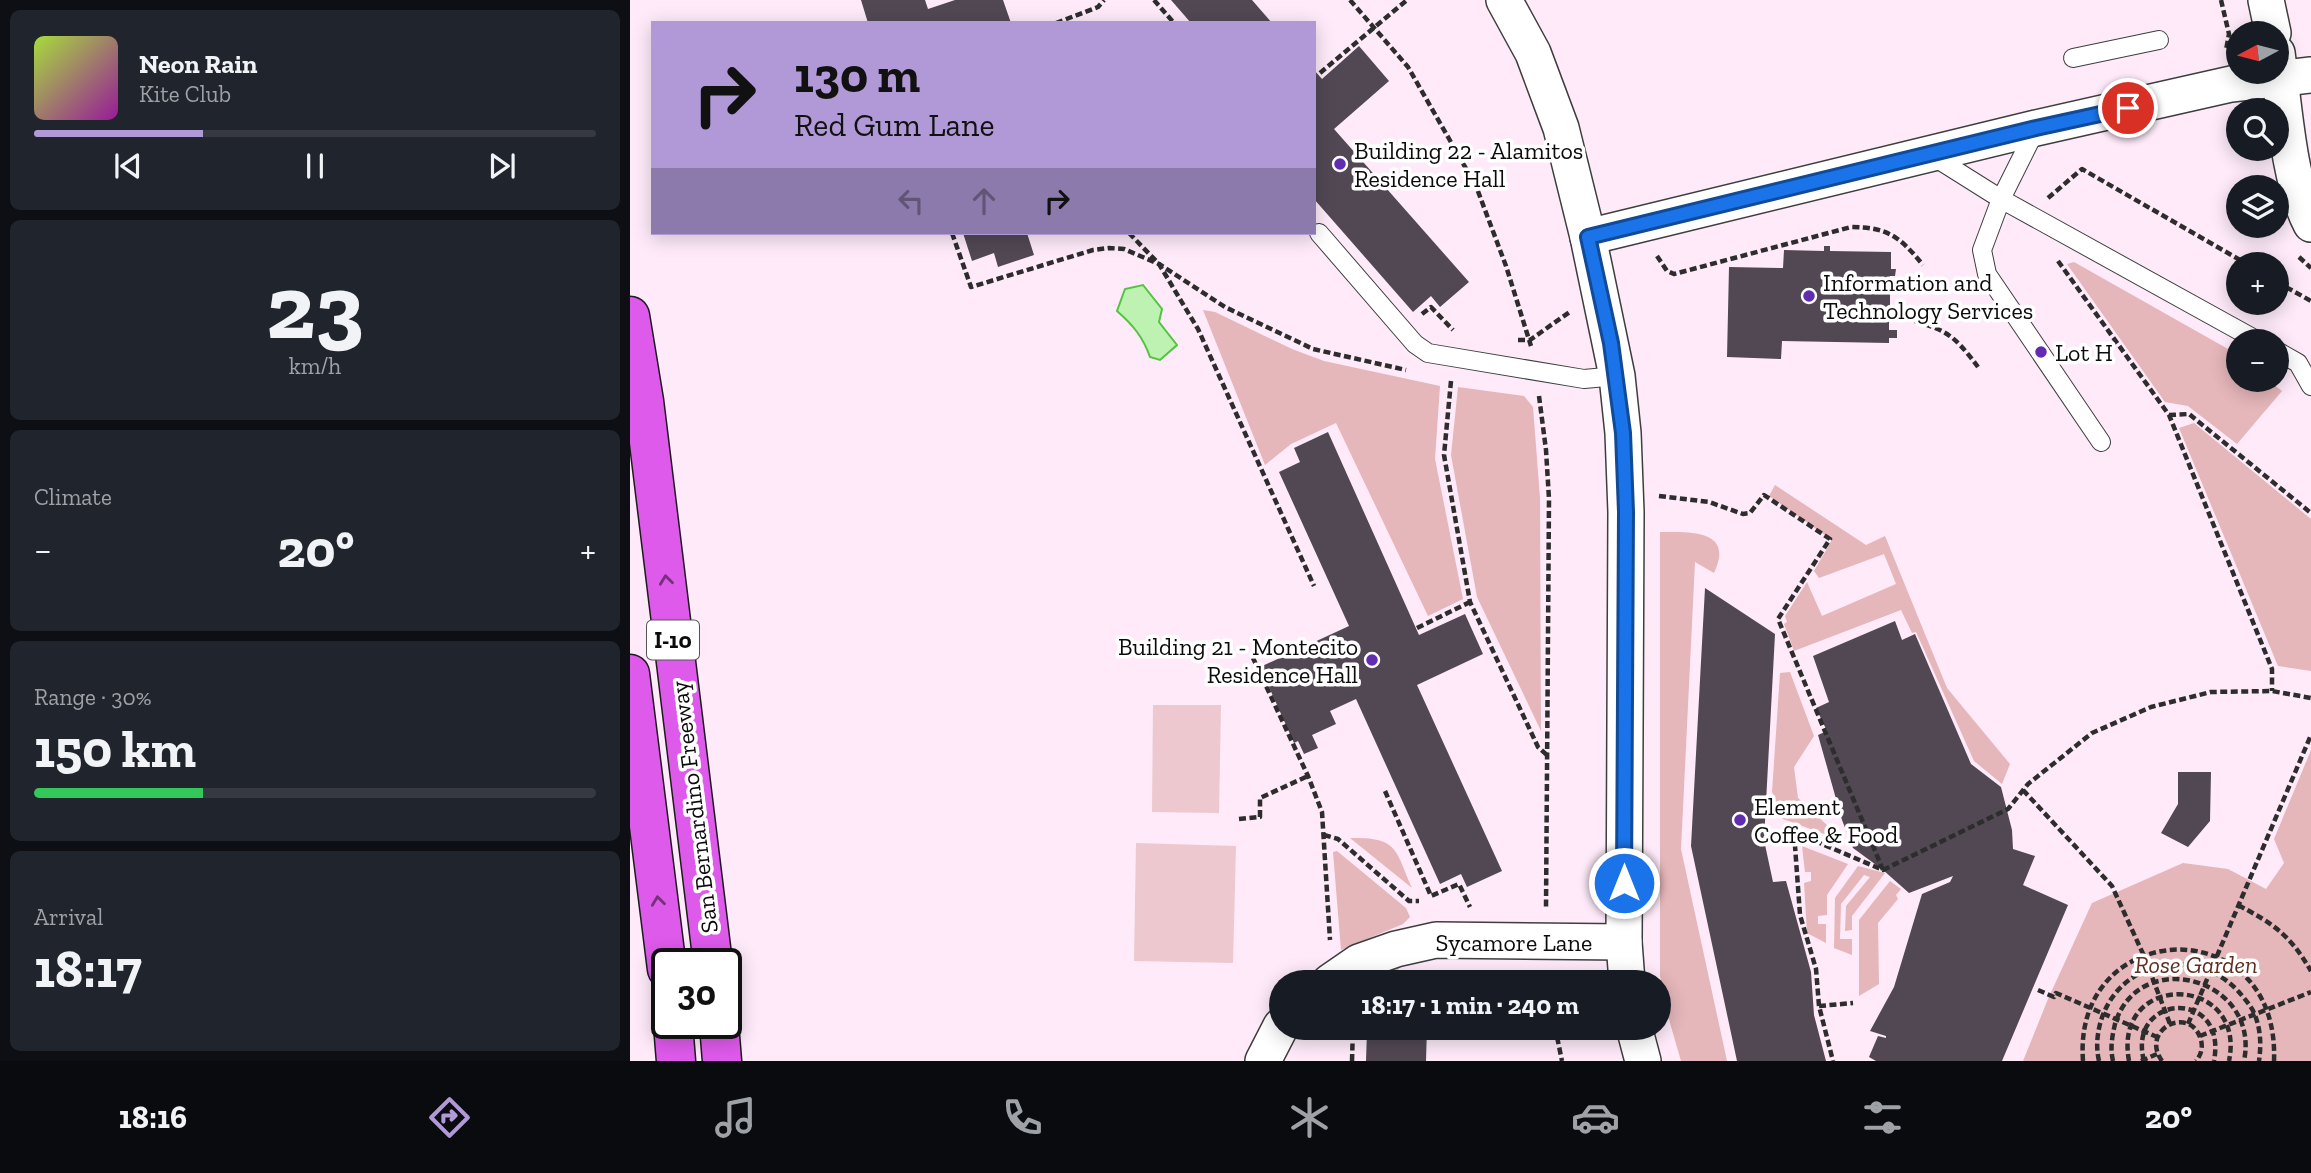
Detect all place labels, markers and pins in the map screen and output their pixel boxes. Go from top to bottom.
pin [2098,78,2158,138]
place label: Building 22 - Alamitos Residence Hall [1354,136,1583,193]
marker: Building 22 - Alamitos Residence Hall [1332,156,1348,172]
place label: Information and Technology Services [1823,268,2033,325]
marker: Information and Technology Services [1801,288,1817,304]
place label: Lot H [2055,338,2113,367]
marker: Lot H [2033,344,2049,360]
place label: Building 21 - Montecito Residence Hall [1118,632,1358,689]
marker: Building 21 - Montecito Residence Hall [1364,652,1380,668]
place label: Element Coffee & Food [1754,792,1898,849]
marker: Element Coffee & Food [1732,812,1748,828]

